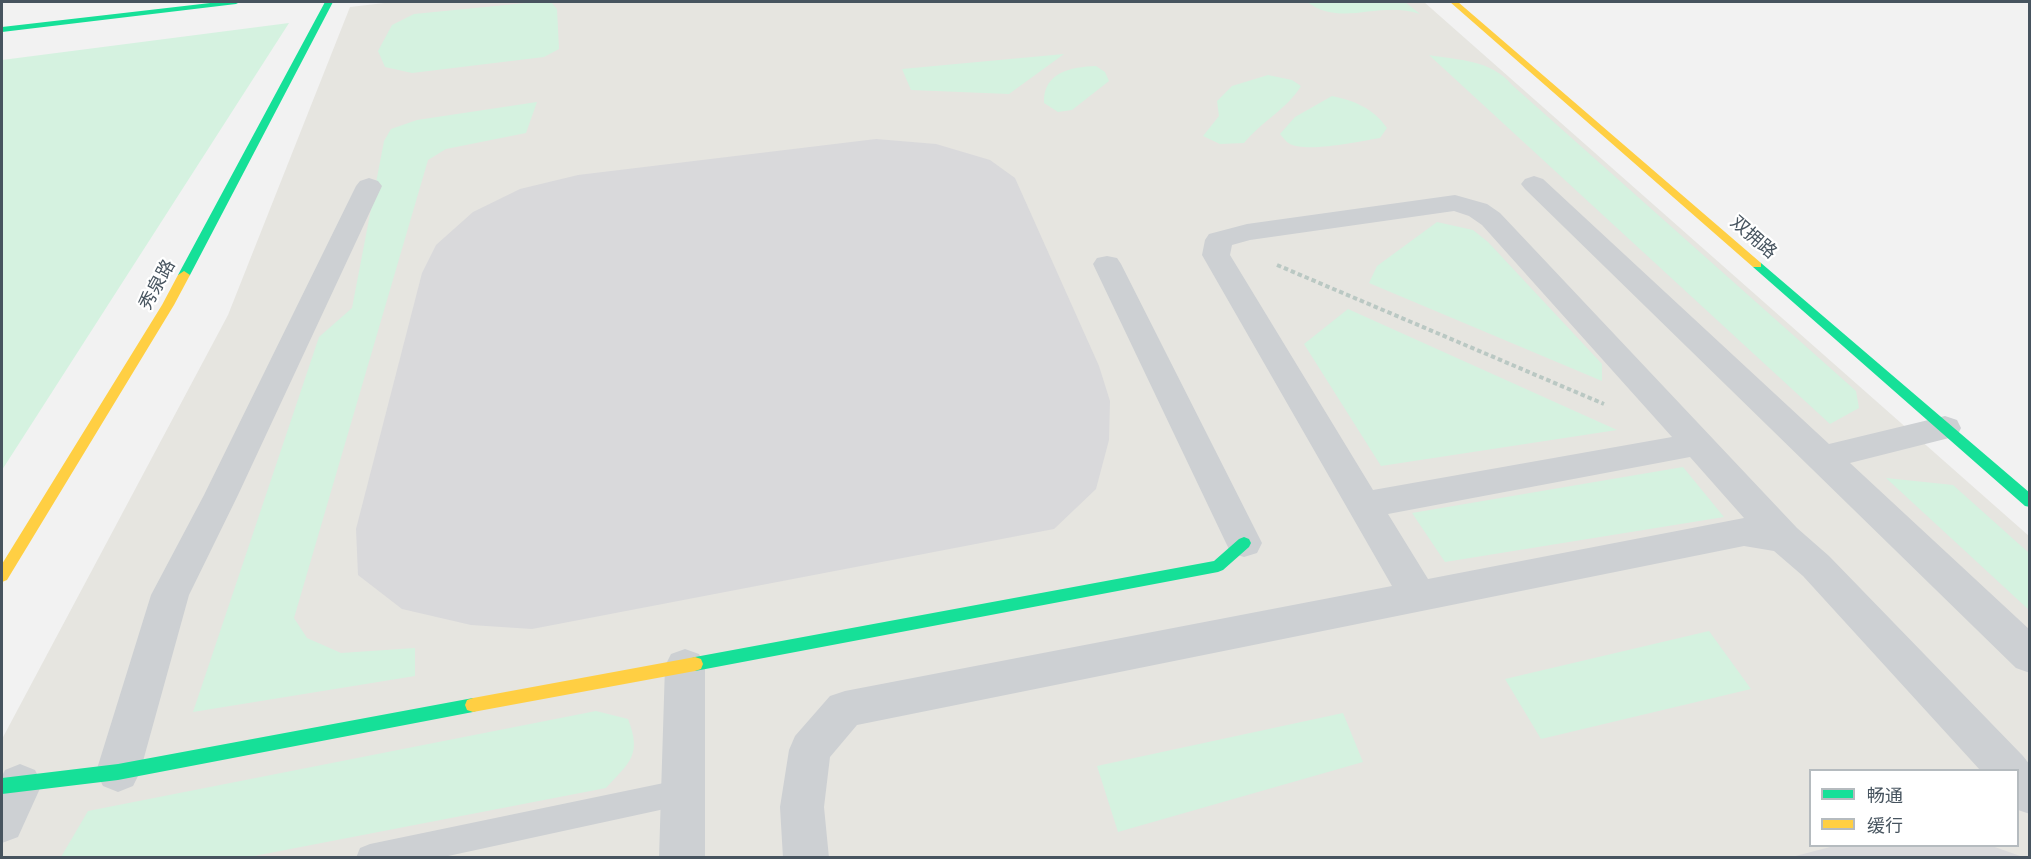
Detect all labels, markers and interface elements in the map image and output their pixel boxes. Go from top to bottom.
street label: 双拥路 [1726,212,1780,264]
street label: 秀泉路 [135,256,181,314]
legend [1809,769,2019,847]
text: 畅通 [1867,784,1903,808]
text: 缓行 [1867,814,1903,838]

